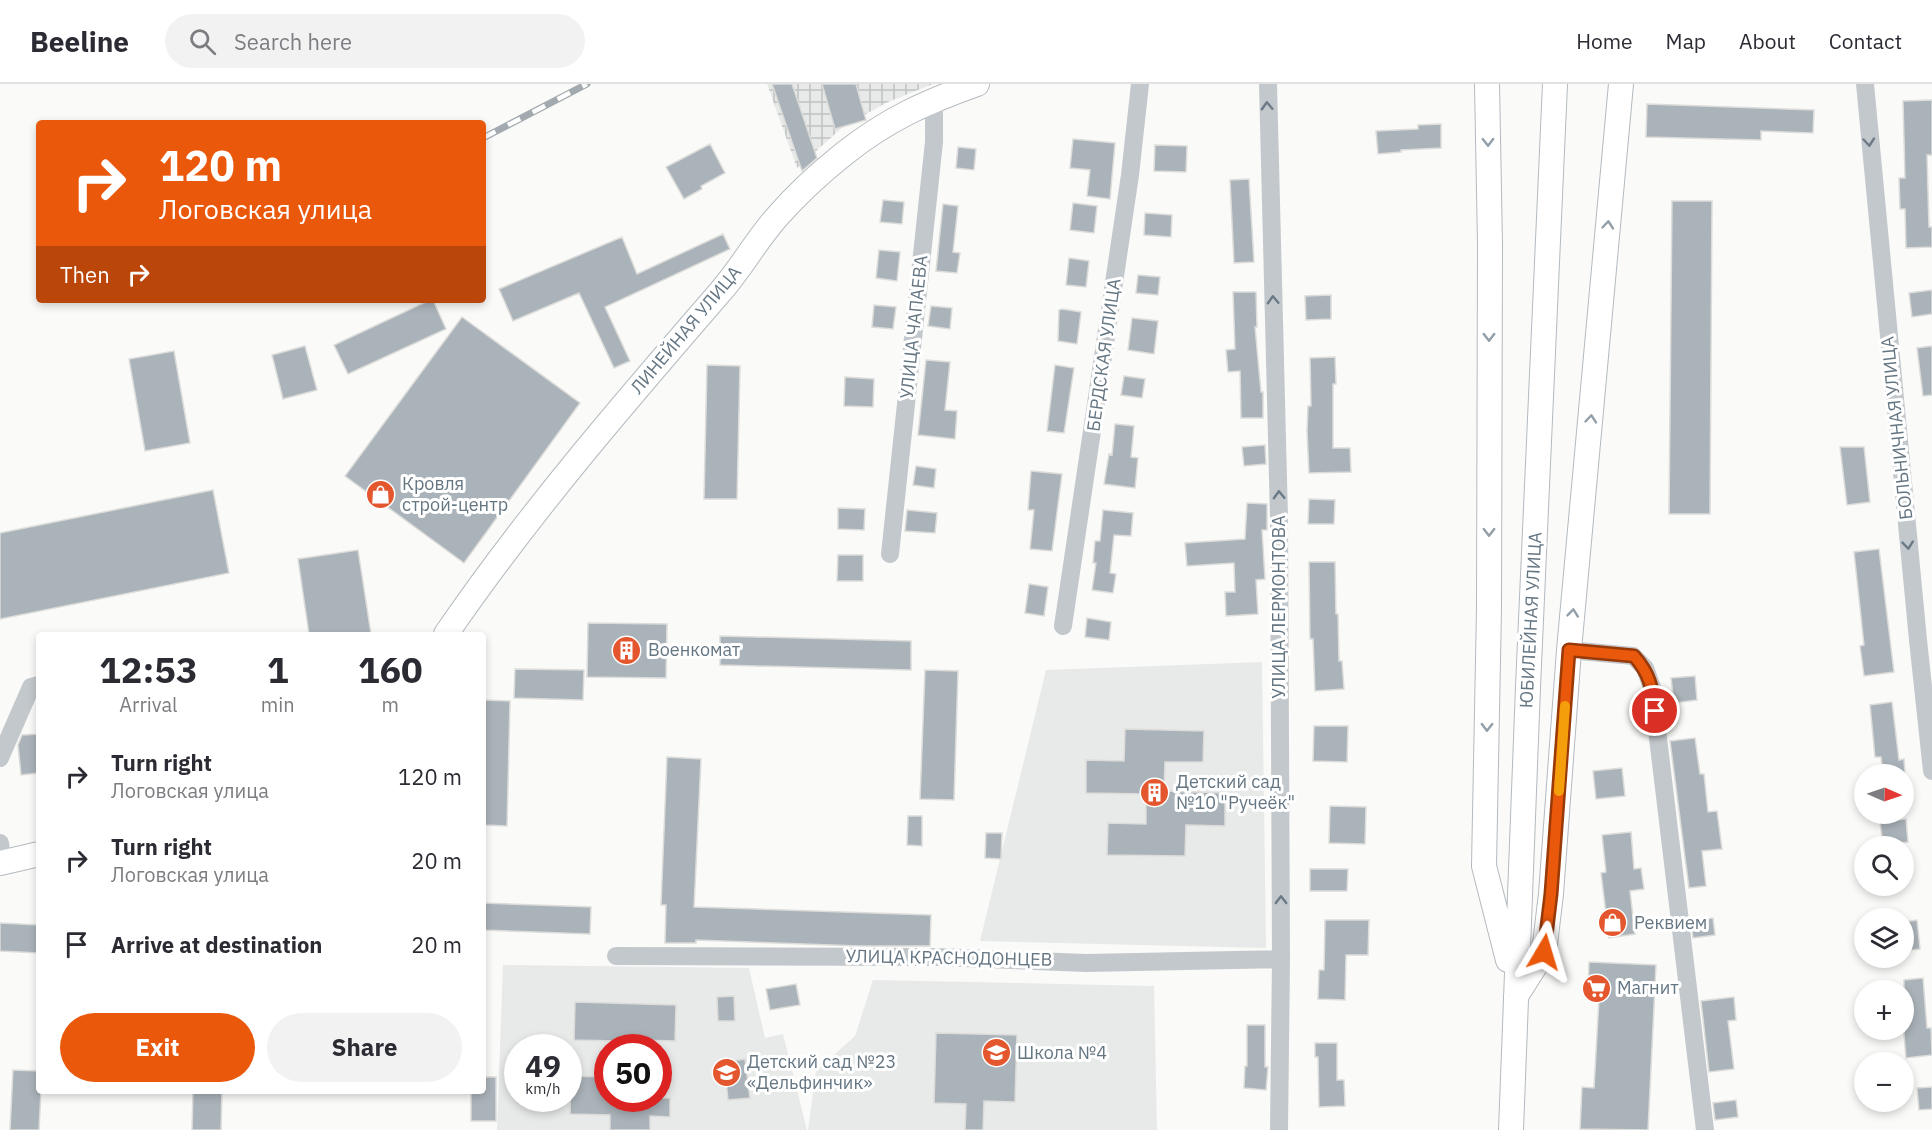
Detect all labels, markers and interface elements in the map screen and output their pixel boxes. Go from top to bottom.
search box [165,14,585,68]
text: Beeline [30,23,129,60]
icon: search [186,25,219,58]
text: Search here [234,27,352,56]
text: Home [1576,27,1633,55]
text: Map [1666,27,1706,55]
text: About [1739,27,1796,55]
text: Contact [1829,27,1902,55]
one-way arrow [1261,101,1274,110]
text: 120 m [159,138,282,193]
one-way arrow [1482,138,1494,147]
one-way arrow [1862,138,1875,147]
icon: right [60,144,138,222]
text: Логовская улица [159,191,372,226]
one-way arrow [1601,220,1614,229]
street label: УЛИЦА ЧАПАЕВА [895,253,933,400]
icon: right [122,258,155,291]
text: Then [60,260,110,289]
street label: ЛИНЕЙНАЯ УЛИЦА [625,260,746,399]
street label: БЕРДСКАЯ УЛИЦА [1081,276,1126,433]
one-way arrow [1267,296,1279,305]
one-way arrow [1483,333,1495,342]
street label: БОЛЬНИЧНАЯ УЛИЦА [1875,335,1918,521]
one-way arrow [1584,415,1597,424]
place label: Кровля строй-центр [402,472,508,516]
shop icon: Кровля строй-центр [365,478,397,510]
one-way arrow [1272,491,1285,500]
street label: УЛИЦА ЛЕРМОНТОВА [1267,515,1290,699]
one-way arrow [1483,528,1495,537]
street label: ЮБИЛЕЙНАЯ УЛИЦА [1514,531,1547,709]
one-way arrow [1901,541,1914,550]
one-way arrow [1566,609,1579,618]
building icon: Военкомат [611,634,643,666]
place label: Военкомат [648,638,741,661]
text: 12:53 [99,646,198,693]
text: 1 [267,646,289,693]
text: 160 [358,646,423,693]
pin [1629,685,1680,736]
text: Arrival [119,691,178,718]
text: min [261,691,295,718]
text: m [382,691,399,718]
icon: arrive [1638,694,1671,727]
one-way arrow [1481,723,1493,732]
text: Turn right [111,748,212,777]
icon: right [60,760,93,793]
text: 120 m [398,762,462,791]
north arrow [1854,764,1914,824]
map controls [1854,764,1914,1112]
place label: Детский сад №10 "Ручеёк" [1176,770,1295,814]
building icon: Детский сад №10 "Ручеёк" [1139,776,1171,808]
text: Логовская улица [111,777,269,804]
text: Turn right [111,832,212,861]
button: search [1854,836,1914,896]
icon: right [60,844,93,877]
text: 20 m [411,846,462,875]
text: Логовская улица [111,861,269,888]
one-way arrow [1275,896,1287,905]
shop icon: Реквием [1597,907,1629,939]
button: layers [1854,908,1914,968]
place label: Реквием [1634,911,1707,934]
position arrow [1512,920,1576,984]
icon: arrive [60,928,93,961]
text: Arrive at destination [111,930,322,959]
text: 20 m [411,930,462,959]
street label: УЛИЦА КРАСНОДОНЦЕВ [845,944,1053,971]
supermarket icon: Магнит [1580,972,1612,1004]
place label: Магнит [1617,976,1679,999]
button: + [1854,980,1914,1040]
button: Exit [60,1013,255,1082]
button: Share [267,1013,462,1082]
speed limit sign: 50 [594,1034,672,1112]
school or university icon: Школа №4 [980,1037,1012,1069]
place label: Школа №4 [1017,1041,1107,1064]
text: 49 [525,1046,561,1085]
place label: Детский сад №23 «Дельфинчик» [747,1050,896,1094]
button: − [1854,1052,1914,1112]
school or university icon: Детский сад №23 «Дельфинчик» [710,1056,742,1088]
text: km/h [525,1079,561,1098]

